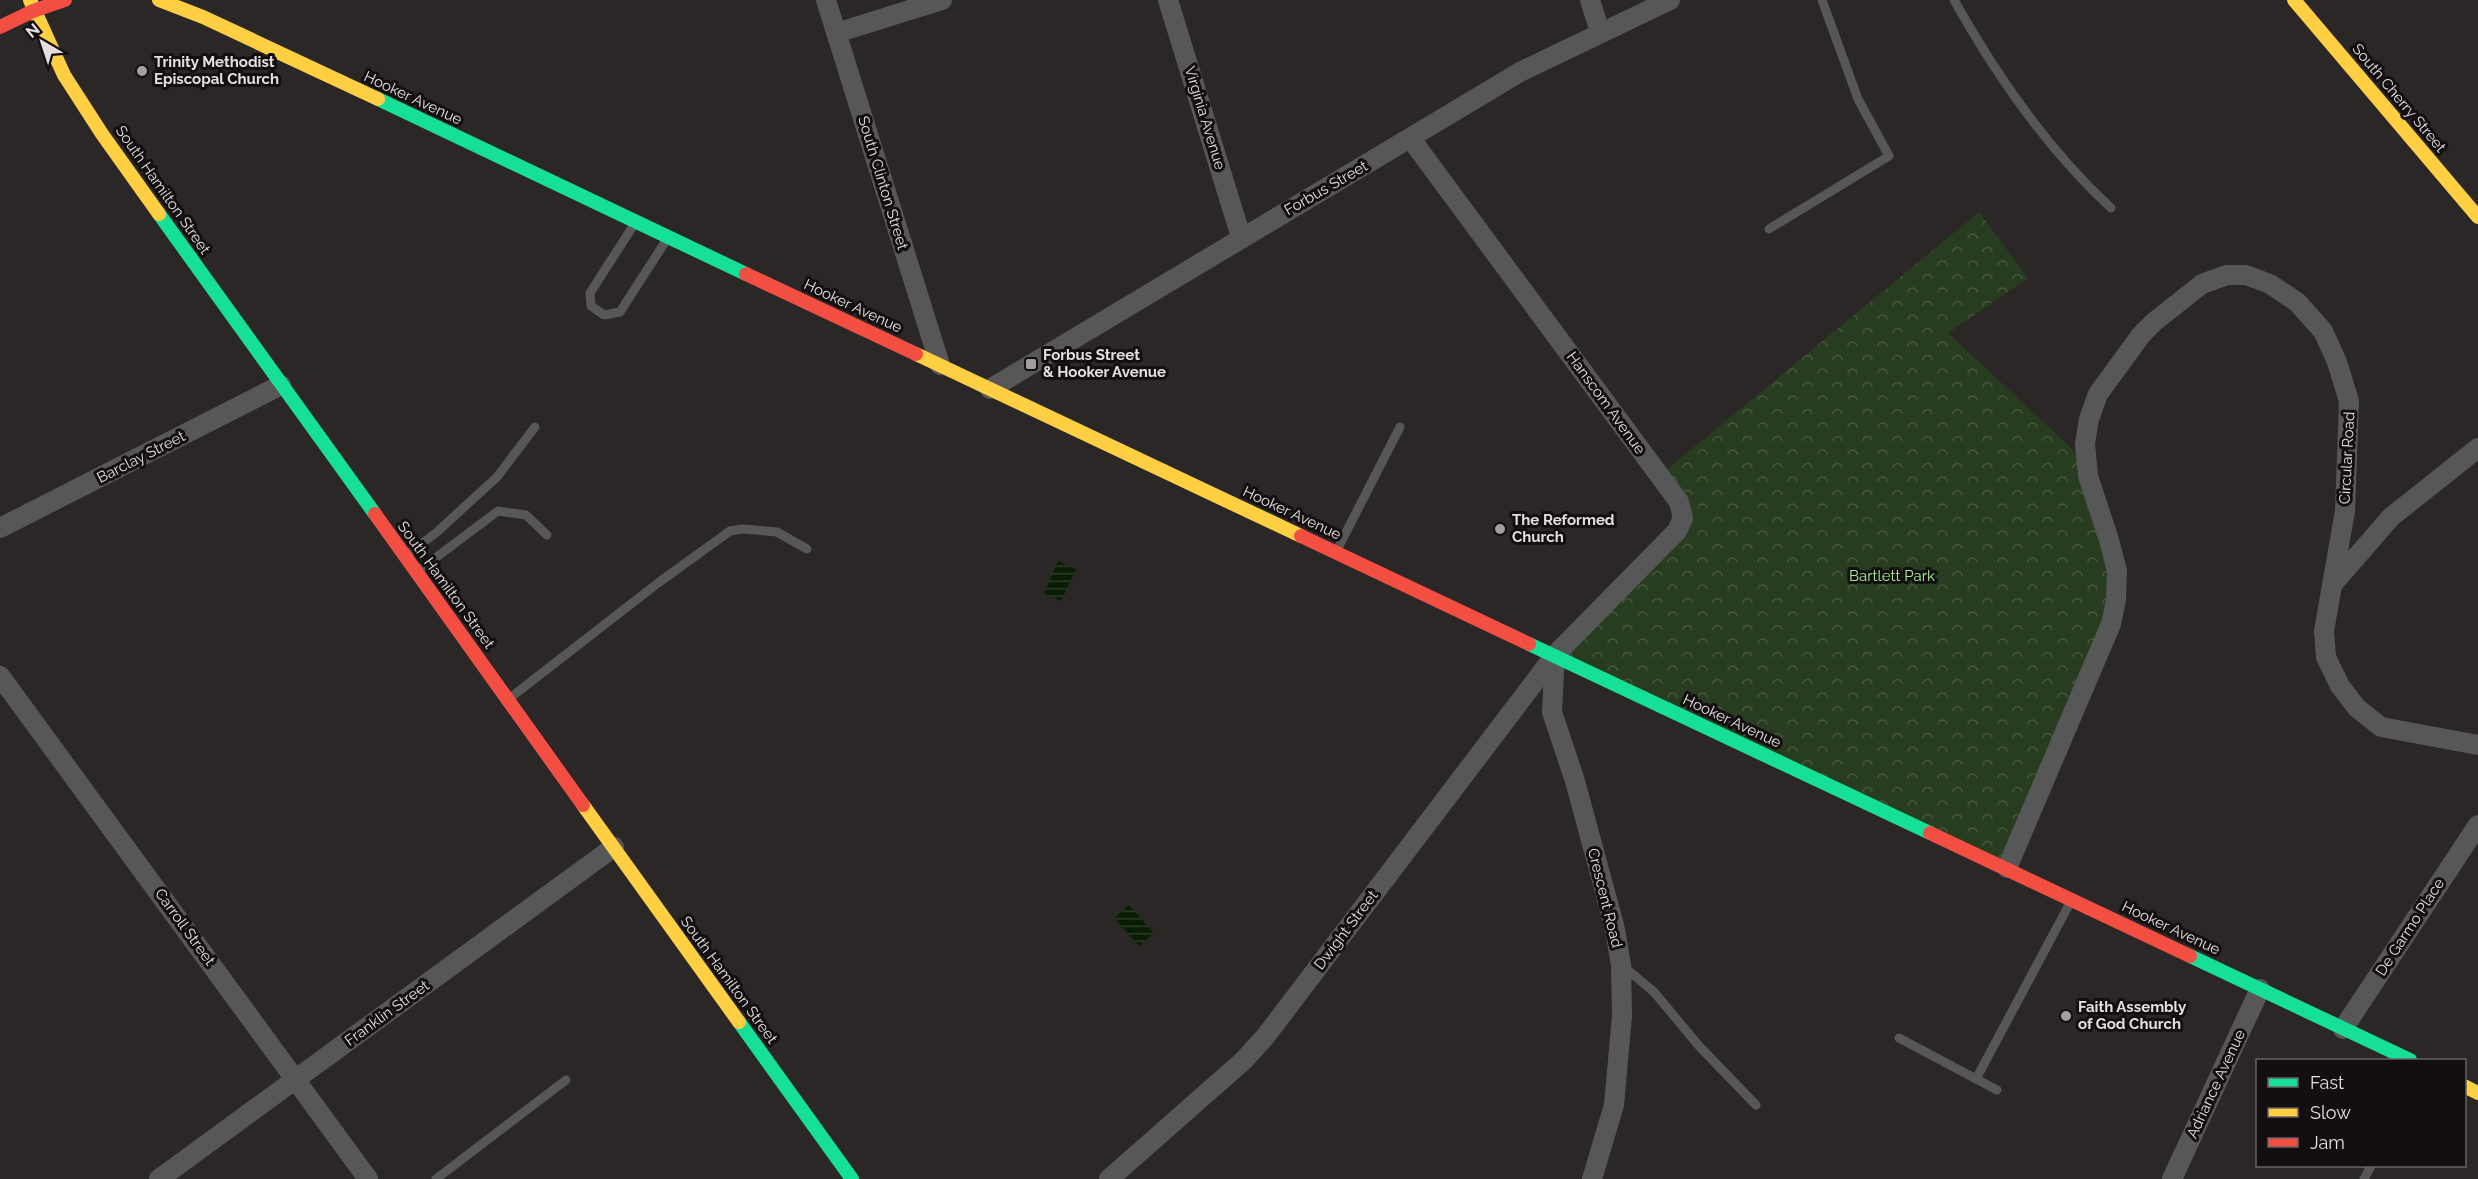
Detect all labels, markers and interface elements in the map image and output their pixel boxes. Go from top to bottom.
north arrow [12,12,72,72]
text: N [22,20,44,42]
street label: South Cherry Street [2348,40,2450,156]
place label: Trinity Methodist Episcopal Church [154,53,279,88]
marker: Trinity Methodist Episcopal Church [135,64,149,78]
street label: Virginia Avenue [1181,64,1229,172]
street label: Hooker Avenue [361,67,465,129]
street label: South Clinton Street [854,114,912,252]
street label: South Hamilton Street [112,122,214,258]
street label: Forbus Street [1281,157,1371,219]
street label: Hooker Avenue [801,275,905,337]
place label: Forbus Street & Hooker Avenue [1043,346,1166,381]
street label: Hanscom Avenue [1563,348,1649,458]
marker: Forbus Street & Hooker Avenue [1024,357,1038,371]
street label: Circular Road [2336,411,2358,505]
street label: Barclay Street [94,427,188,487]
street label: Hooker Avenue [1240,482,1344,544]
place label: The Reformed Church [1512,511,1615,546]
street label: South Hamilton Street [394,518,498,652]
marker: The Reformed Church [1493,522,1507,536]
park label: Bartlett Park [1849,567,1935,585]
street label: Hooker Avenue [1680,690,1784,752]
street label: Crescent Road [1584,846,1626,950]
street label: De Garmo Place [2372,875,2448,979]
street label: Carroll Street [151,885,219,969]
street label: Dwight Street [1310,887,1382,973]
street label: Hooker Avenue [2119,897,2223,959]
street label: South Hamilton Street [677,913,781,1047]
street label: Franklin Street [341,976,433,1050]
place label: Faith Assembly of God Church [2078,998,2187,1033]
marker: Faith Assembly of God Church [2059,1009,2073,1023]
street label: Adriance Avenue [2183,1027,2249,1141]
legend [2256,1059,2466,1167]
text: Fast [2310,1072,2344,1093]
text: Slow [2310,1102,2351,1123]
text: Jam [2310,1132,2345,1153]

